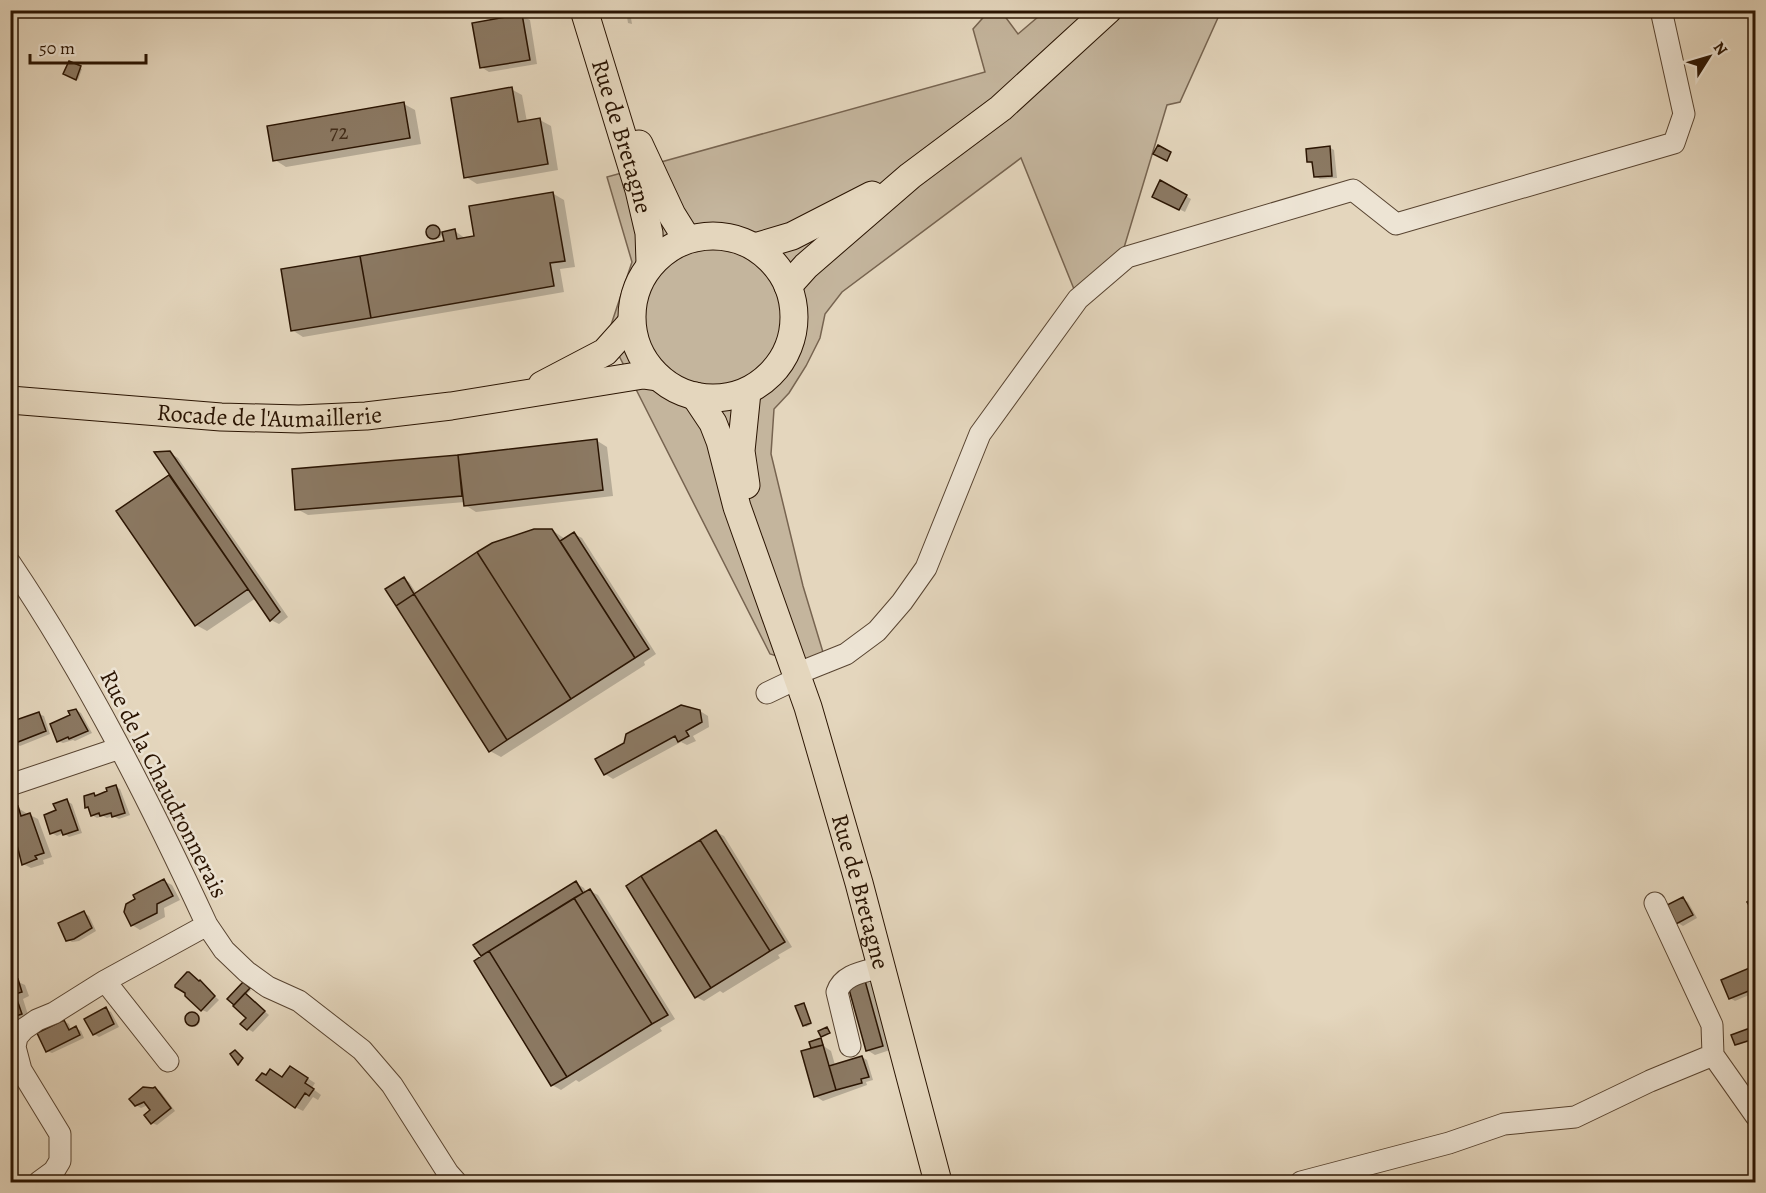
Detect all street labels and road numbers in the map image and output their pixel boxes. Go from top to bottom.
street label: Rue de Bretagne [584,55,660,217]
street label: Rocade de l'Aumaillerie [156,396,384,435]
street label: Rue de la Chaudronnerais [93,664,235,904]
street label: Rue de Bretagne [824,810,897,973]

